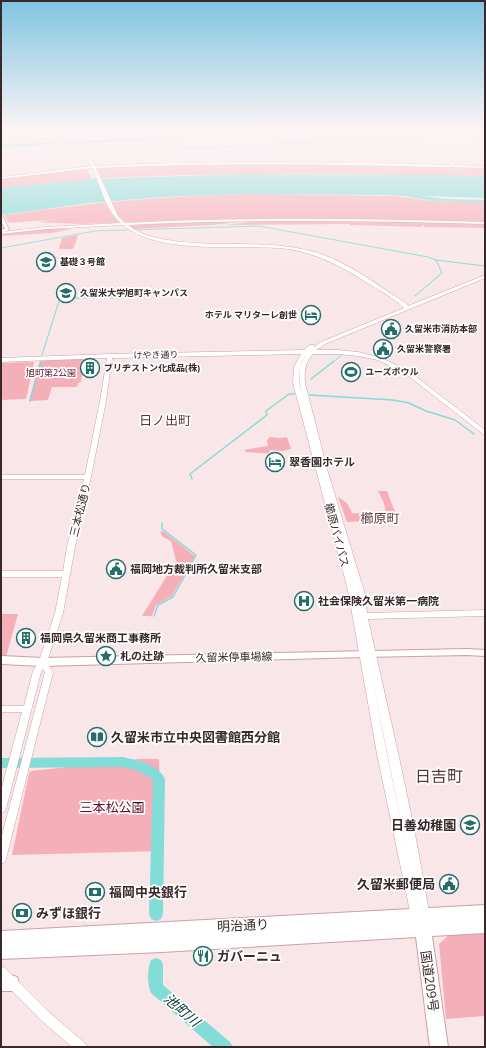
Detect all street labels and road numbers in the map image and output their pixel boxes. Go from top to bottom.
street label: けやき通り [133,348,179,361]
street label: 三本松通り [66,481,93,538]
street label: 櫛原バイパス [322,501,353,569]
street label: 久留米停車場線 [195,648,273,665]
street label: 明治通り [217,915,269,935]
street label: 国道209号 [417,949,443,1013]

